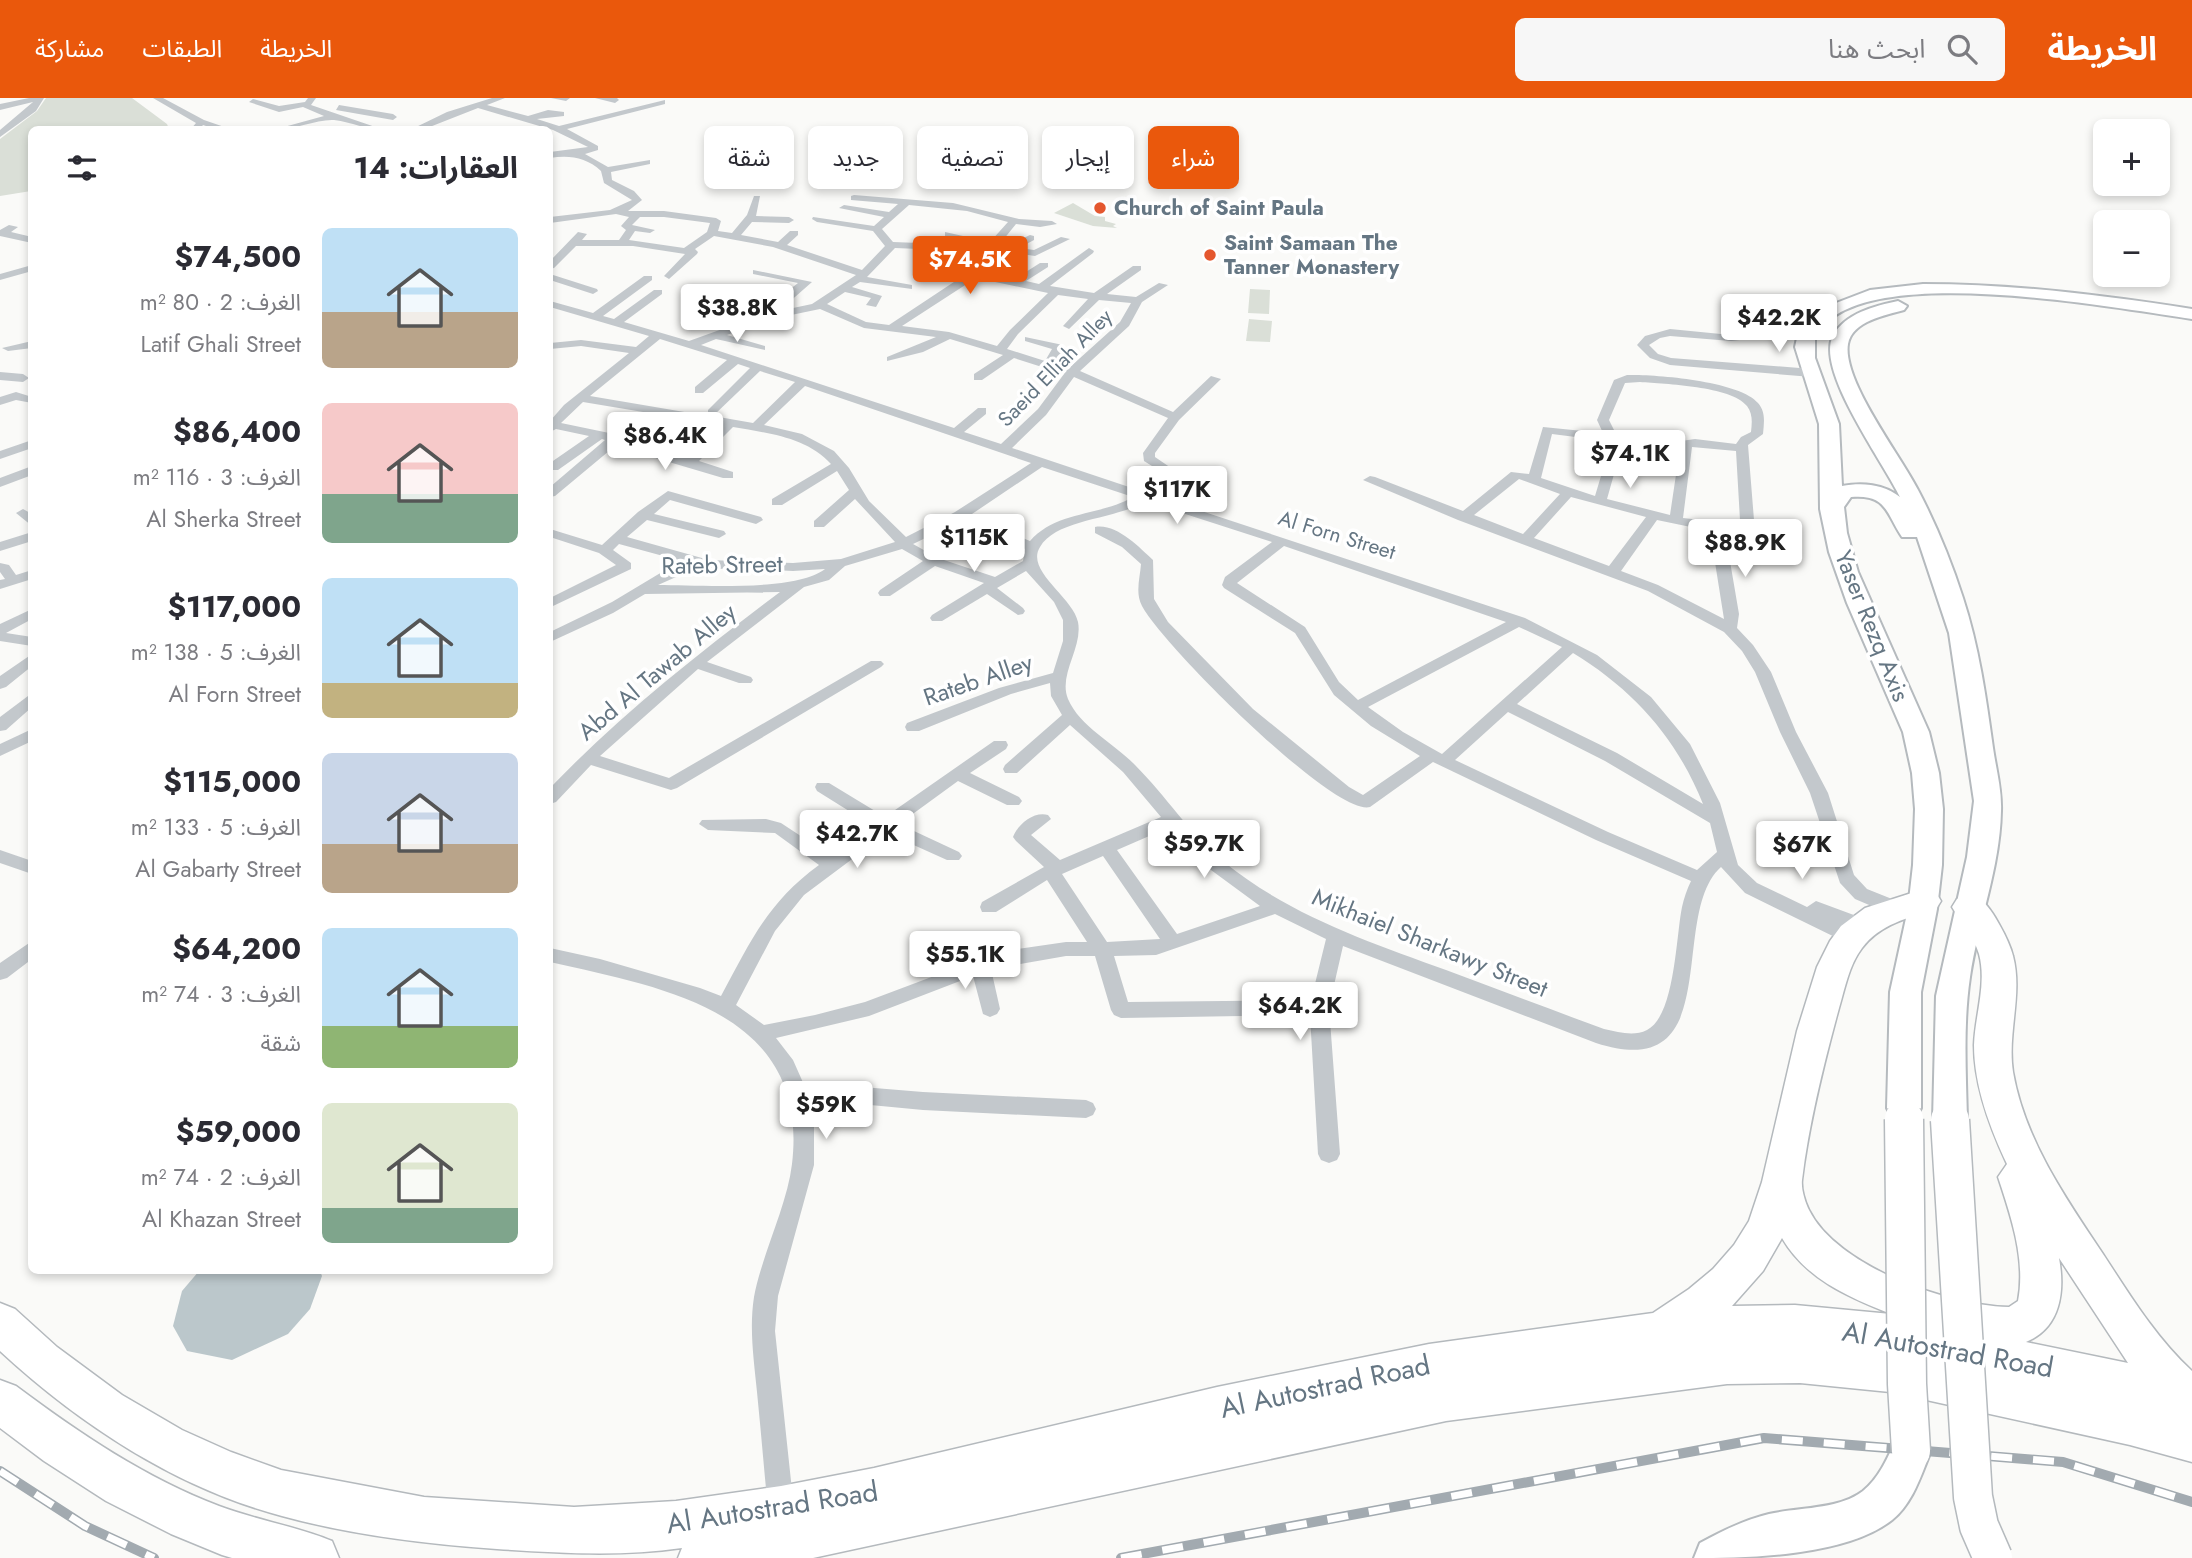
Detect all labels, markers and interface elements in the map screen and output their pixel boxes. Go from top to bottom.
search box [1515,18,2005,81]
text: الخريطة [2047,25,2157,72]
text: ابحث هنا [1828,30,1925,68]
icon: search [1943,30,1981,68]
text: مشاركة [35,31,104,66]
text: الطبقات [142,31,222,66]
text: الخريطة [260,31,332,66]
map controls [2093,119,2170,287]
button: + [2093,119,2170,196]
chip: شقة [704,126,794,189]
chip: جديد [808,126,903,189]
chip: تصفية [917,126,1028,189]
chip: إيجار [1042,126,1134,189]
chip: شراء [1148,126,1239,189]
text: العقارات: 14 [354,146,518,189]
icon: filters [63,149,101,187]
place label: Church of Saint Paula [1114,193,1324,223]
marker: Church of Saint Paula [1092,200,1108,216]
button: − [2093,210,2170,287]
place label: Saint Samaan The Tanner Monastery [1224,228,1400,282]
text: $74,500 [175,235,301,278]
pin: $74.5K [913,236,1027,296]
text: $74.5K [929,242,1011,276]
marker: Saint Samaan The Tanner Monastery [1202,247,1218,263]
icon: home [378,256,462,340]
text: الغرف: 2 · 80 m² [140,285,301,319]
pin: $38.8K [680,285,794,344]
text: $38.8K [697,290,777,324]
pin: $42.2K [1722,294,1836,354]
text: $42.2K [1737,300,1821,334]
street label: Saeid Elliah Alley [991,302,1120,434]
text: Latif Ghali Street [141,327,301,361]
text: $86,400 [173,410,301,453]
pin: $86.4K [608,412,722,472]
text: $86.4K [623,418,707,452]
pin: $74.1K [1573,430,1687,490]
icon: home [378,431,462,515]
text: $74.1K [1590,436,1670,470]
text: الغرف: 3 · 116 m² [133,460,301,494]
pin: $117K [1128,466,1226,526]
text: $117K [1143,472,1211,506]
text: Al Sherka Street [146,502,301,536]
street label: Al Forn Street [1275,503,1399,567]
pin: $115K [925,514,1023,574]
pin: $88.9K [1688,519,1802,579]
text: $115K [940,520,1008,554]
text: $88.9K [1704,525,1786,559]
street label: Yaser Rezq Axis [1826,545,1919,707]
street label: Rateb Street [661,546,783,583]
text: $117,000 [167,585,301,628]
street label: Abd Al Tawab Alley [570,595,744,748]
icon: home [378,606,462,690]
text: الغرف: 5 · 138 m² [131,635,301,669]
street label: Rateb Alley [919,644,1038,715]
text: Al Forn Street [169,677,301,711]
text: $115,000 [163,760,301,803]
icon: home [378,781,462,865]
text: الغرف: 5 · 133 m² [131,810,301,844]
pin: $42.7K [800,810,914,870]
text: $42.7K [816,816,898,850]
pin: $59.7K [1147,820,1261,880]
pin: $67K [1761,822,1843,881]
text: $59.7K [1164,826,1244,860]
text: $67K [1772,827,1832,861]
text: Al Gabarty Street [135,852,301,886]
street label: Mikhaiel Sharkawy Street [1307,879,1553,1006]
text: $64,200 [172,927,301,970]
pin: $55.1K [908,932,1022,991]
text: $55.1K [925,937,1005,971]
icon: home [378,956,462,1040]
text: الغرف: 3 · 74 m² [141,977,301,1011]
pin: $64.2K [1243,982,1357,1042]
text: $64.2K [1258,988,1342,1022]
text: شقة [260,1026,301,1060]
pin: $59K [785,1082,867,1141]
text: $59K [796,1087,856,1121]
text: $59,000 [176,1110,301,1153]
icon: home [378,1131,462,1215]
text: الغرف: 2 · 74 m² [141,1160,301,1194]
text: Al Khazan Street [142,1202,301,1236]
street label: Al Autostrad Road [1839,1311,2057,1388]
street label: Al Autostrad Road [1216,1344,1434,1429]
street label: Al Autostrad Road [663,1471,881,1544]

